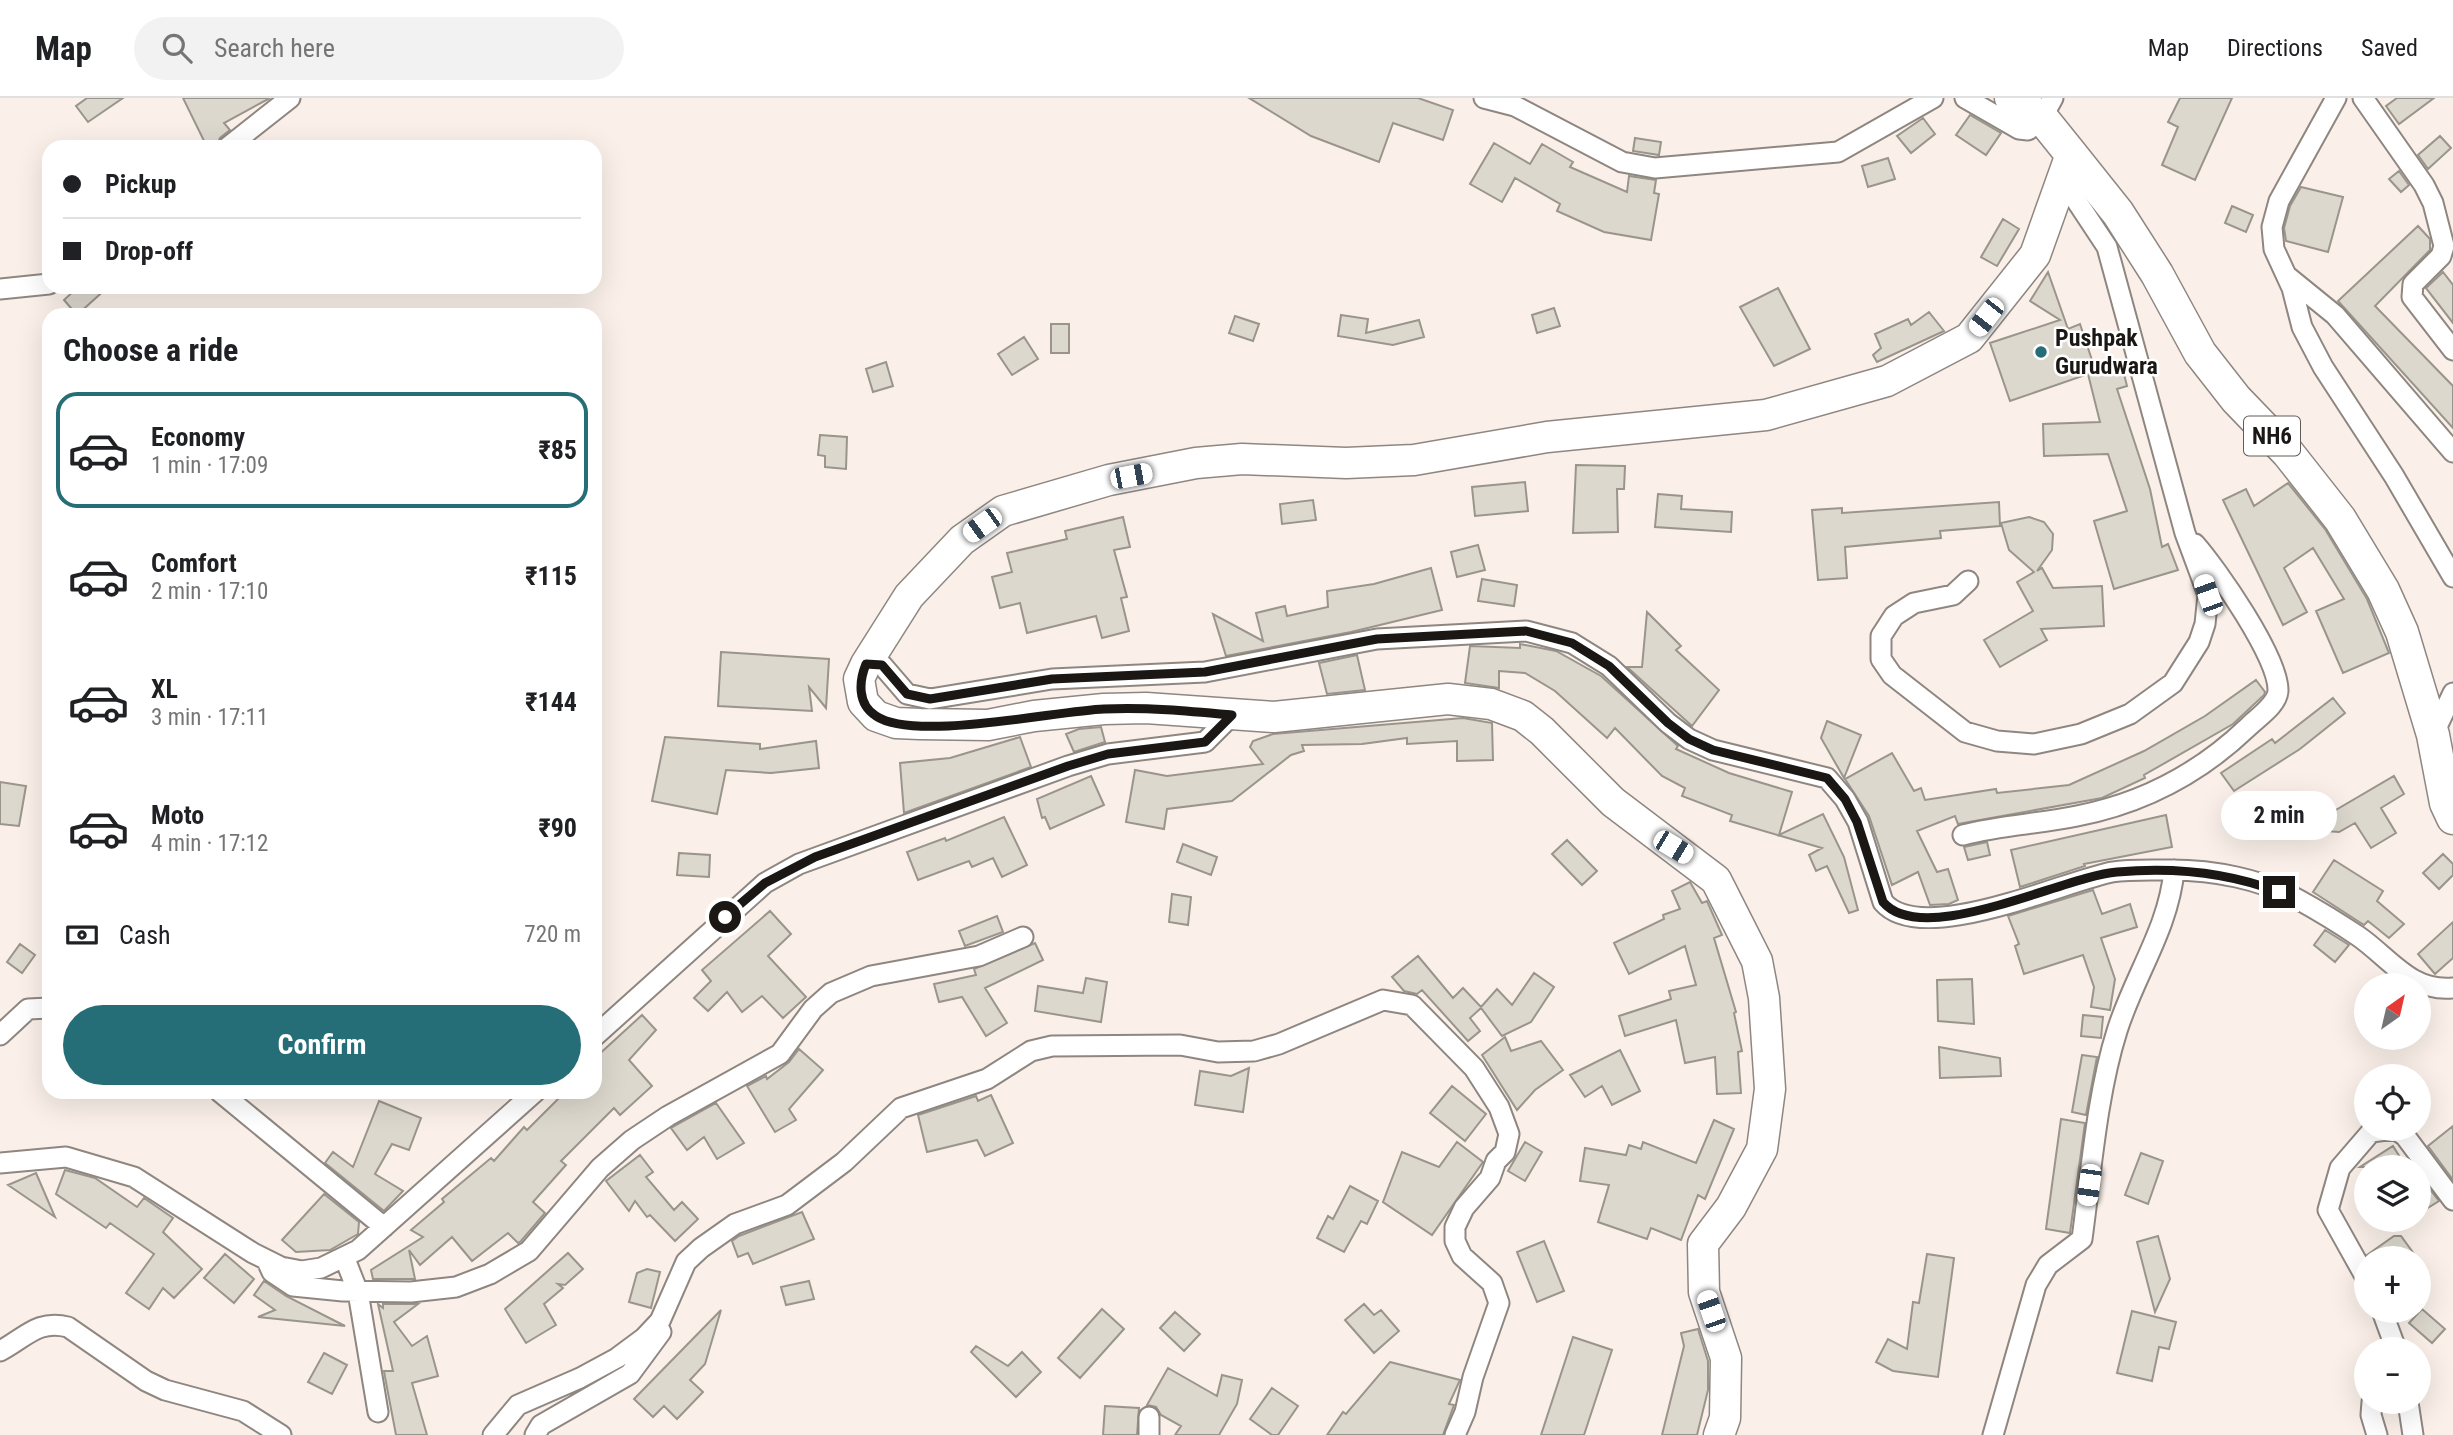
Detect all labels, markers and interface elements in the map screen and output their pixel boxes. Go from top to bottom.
search box [134,17,624,80]
text: Map [35,29,92,68]
icon: search [158,29,196,67]
text: Search here [214,33,335,63]
text: Map [2148,34,2189,62]
text: Directions [2227,34,2323,62]
text: Saved [2361,34,2418,62]
text: Pickup [105,169,176,199]
text: Drop-off [105,236,193,266]
car [1965,294,2008,340]
place label: Pushpak Gurudwara [2055,324,2158,380]
text: Choose a ride [63,331,238,369]
marker: Pushpak Gurudwara [2033,344,2049,360]
road number: NH6 [2244,416,2300,456]
icon: car [67,419,130,482]
text: Economy [151,422,245,452]
text: ₹85 [538,435,577,465]
text: 1 min · 17:09 [151,452,268,479]
car [1109,462,1154,490]
car [959,504,1006,546]
icon: car [67,545,130,608]
text: Comfort [151,548,237,578]
text: ₹115 [525,561,577,591]
car [2191,572,2226,618]
text: 2 min · 17:10 [151,578,268,605]
icon: car [67,671,130,734]
text: XL [151,674,178,704]
text: ₹144 [525,687,577,717]
text: 3 min · 17:11 [151,704,268,731]
callout: 2 min [2221,790,2337,840]
icon: car [67,797,130,860]
text: Moto [151,800,204,830]
text: 2 min [2253,802,2305,829]
text: ₹90 [538,813,577,843]
car [1650,827,1697,867]
text: 4 min · 17:12 [151,830,268,857]
route end [2263,876,2295,908]
route start [709,901,741,933]
icon: cash [63,916,101,954]
text: Cash [119,920,171,950]
text: 720 m [524,921,581,948]
north arrow [2354,973,2431,1050]
map controls [2354,973,2431,1414]
button: Confirm [63,1005,581,1085]
button: locate [2354,1064,2431,1141]
button: layers [2354,1155,2431,1232]
car [2076,1163,2103,1207]
button: + [2354,1246,2431,1323]
car [1695,1288,1728,1334]
button: − [2354,1337,2431,1414]

